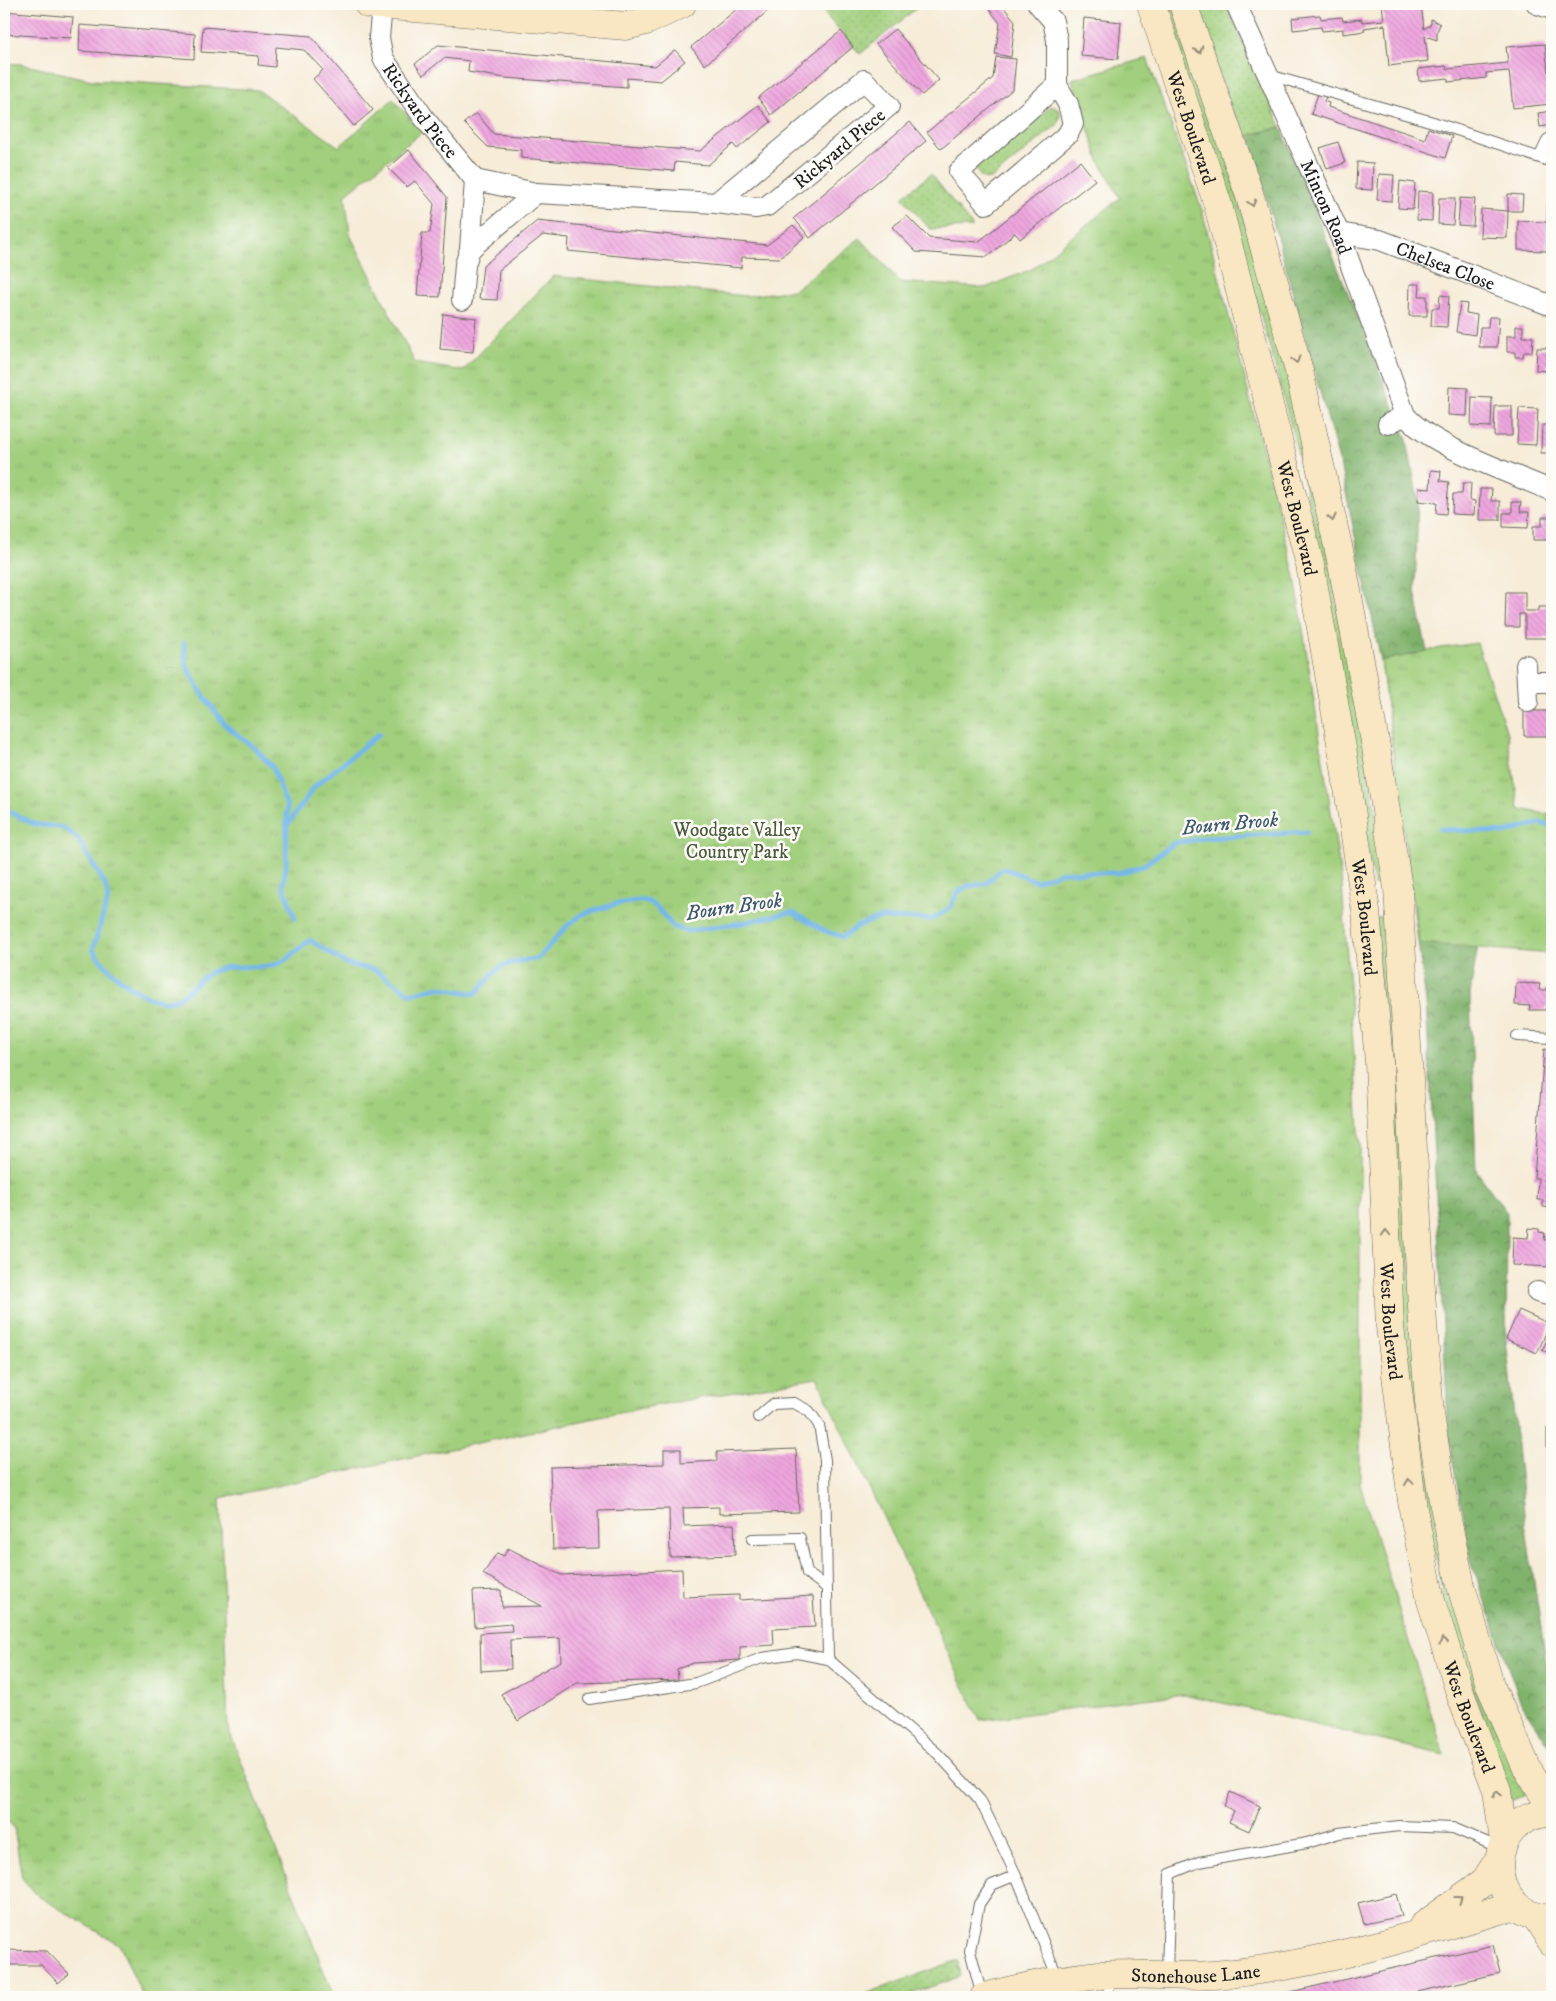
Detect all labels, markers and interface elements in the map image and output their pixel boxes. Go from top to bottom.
one-way arrow [1193,45,1203,54]
street label: Rickyard Piece [377,59,462,164]
street label: West Boulevard [1161,67,1220,188]
street label: Rickyard Piece [789,104,891,194]
street label: Minton Road [1295,156,1356,258]
one-way arrow [1246,199,1257,208]
street label: Chelsea Close [1392,237,1498,296]
one-way arrow [1290,355,1300,363]
street label: West Boulevard [1271,458,1322,578]
one-way arrow [1326,514,1337,523]
water label: Bourn Brook [1180,808,1280,841]
park label: Woodgate Valley Country Park [673,819,801,864]
street label: West Boulevard [1345,856,1382,977]
water label: Bourn Brook [684,888,784,927]
one-way arrow [1381,1229,1392,1237]
street label: West Boulevard [1374,1261,1407,1382]
one-way arrow [1404,1478,1415,1486]
one-way arrow [1439,1637,1449,1645]
street label: West Boulevard [1437,1657,1500,1777]
one-way arrow [1492,1789,1502,1798]
one-way arrow [1453,1897,1462,1905]
street label: Stonehouse Lane [1131,1960,1262,1989]

